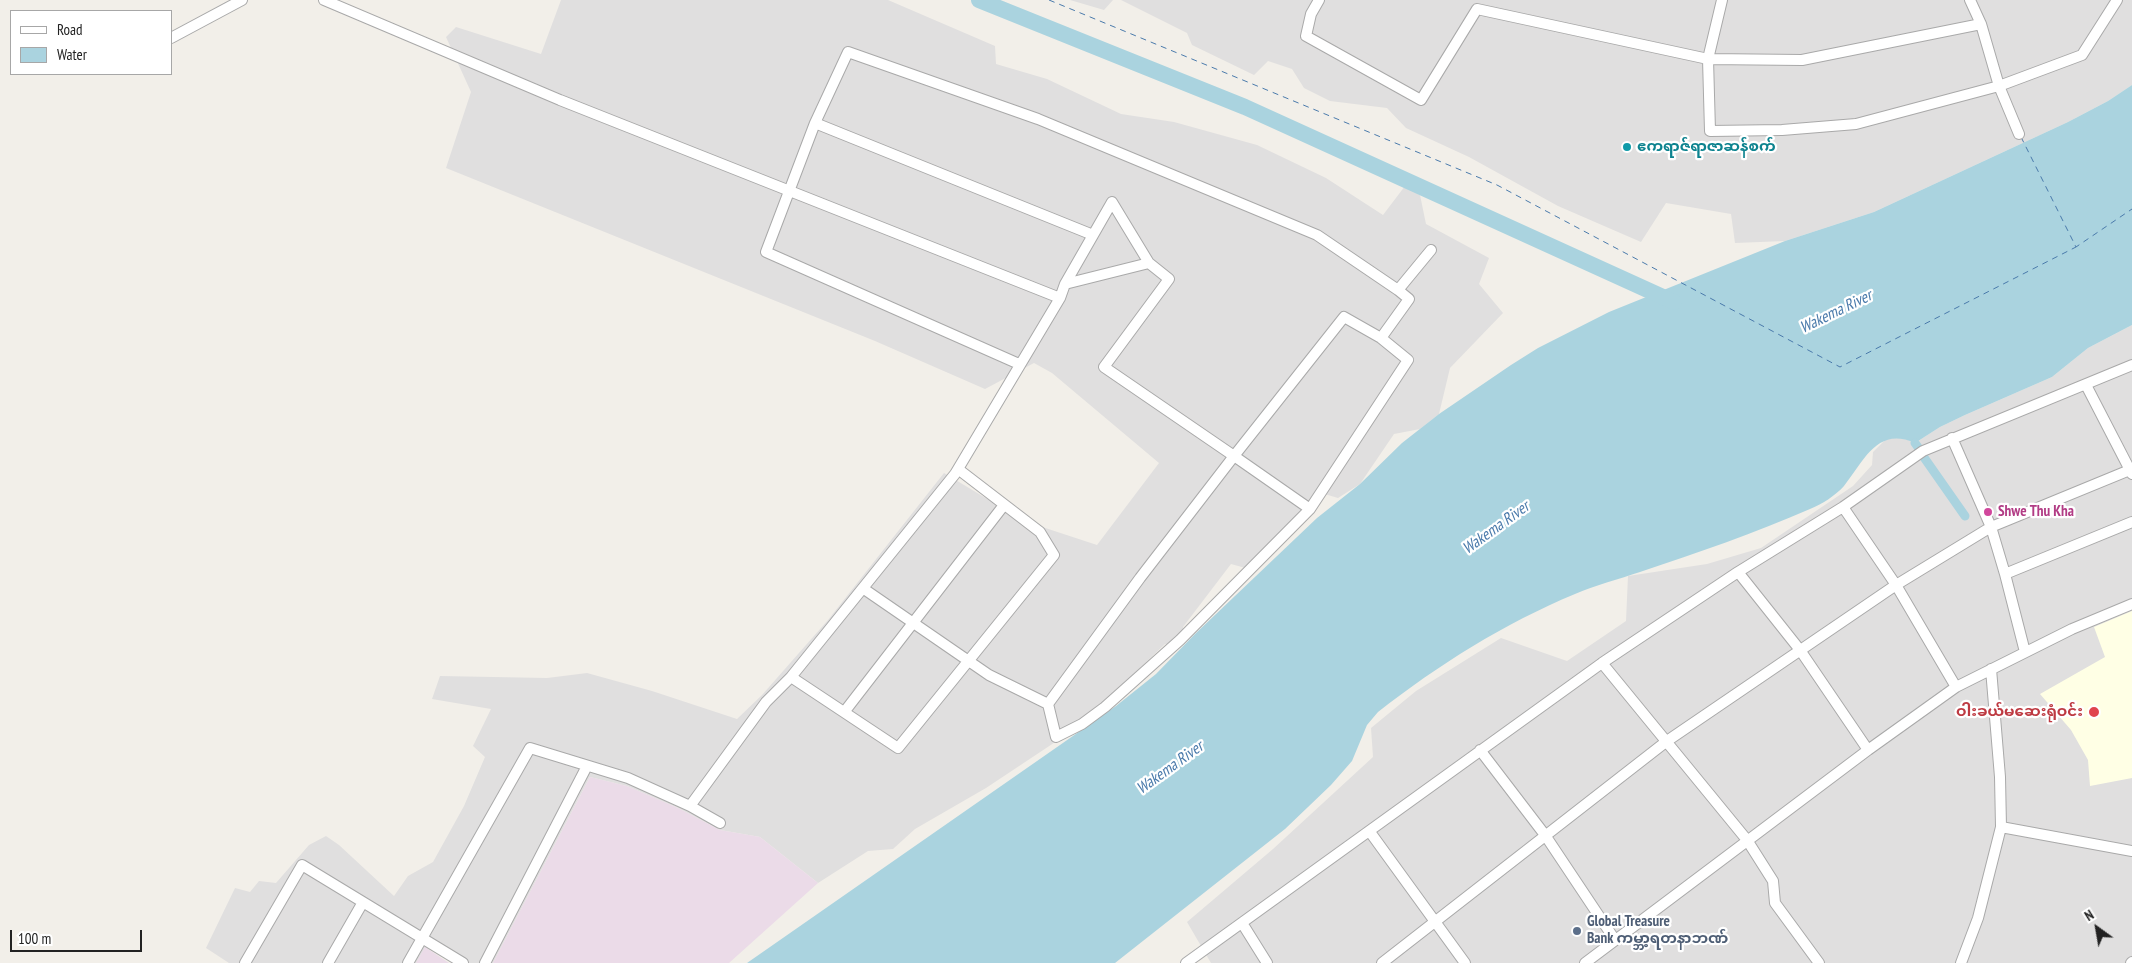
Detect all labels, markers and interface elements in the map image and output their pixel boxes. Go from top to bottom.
legend [10,10,172,75]
text: Road [57,20,83,39]
text: Water [57,45,87,64]
place label: ဧကရာဇ်ရာဇာဆန်စက် [1637,138,1776,156]
marker: ဧကရာဇ်ရာဇာဆန်စက် [1621,141,1633,153]
water label: Wakema River [1797,286,1875,338]
water label: Wakema River [1459,497,1533,559]
place label: Shwe Thu Kha [1998,503,2074,521]
marker: Shwe Thu Kha [1982,506,1994,518]
place label: ဝါးခယ်မဆေးရုံဝင်း [1956,703,2083,721]
marker: ဝါးခယ်မဆေးရုံဝင်း [2087,705,2101,719]
water label: Wakema River [1133,737,1207,799]
north arrow [2072,903,2122,953]
text: N [2081,906,2097,925]
place label: Global Treasure Bank ကမ္ဘာ့ရတနာဘဏ် [1587,913,1728,948]
scale bar [12,920,145,952]
marker: Global Treasure Bank ကမ္ဘာ့ရတနာဘဏ် [1571,925,1583,937]
text: 100 m [18,929,51,948]

